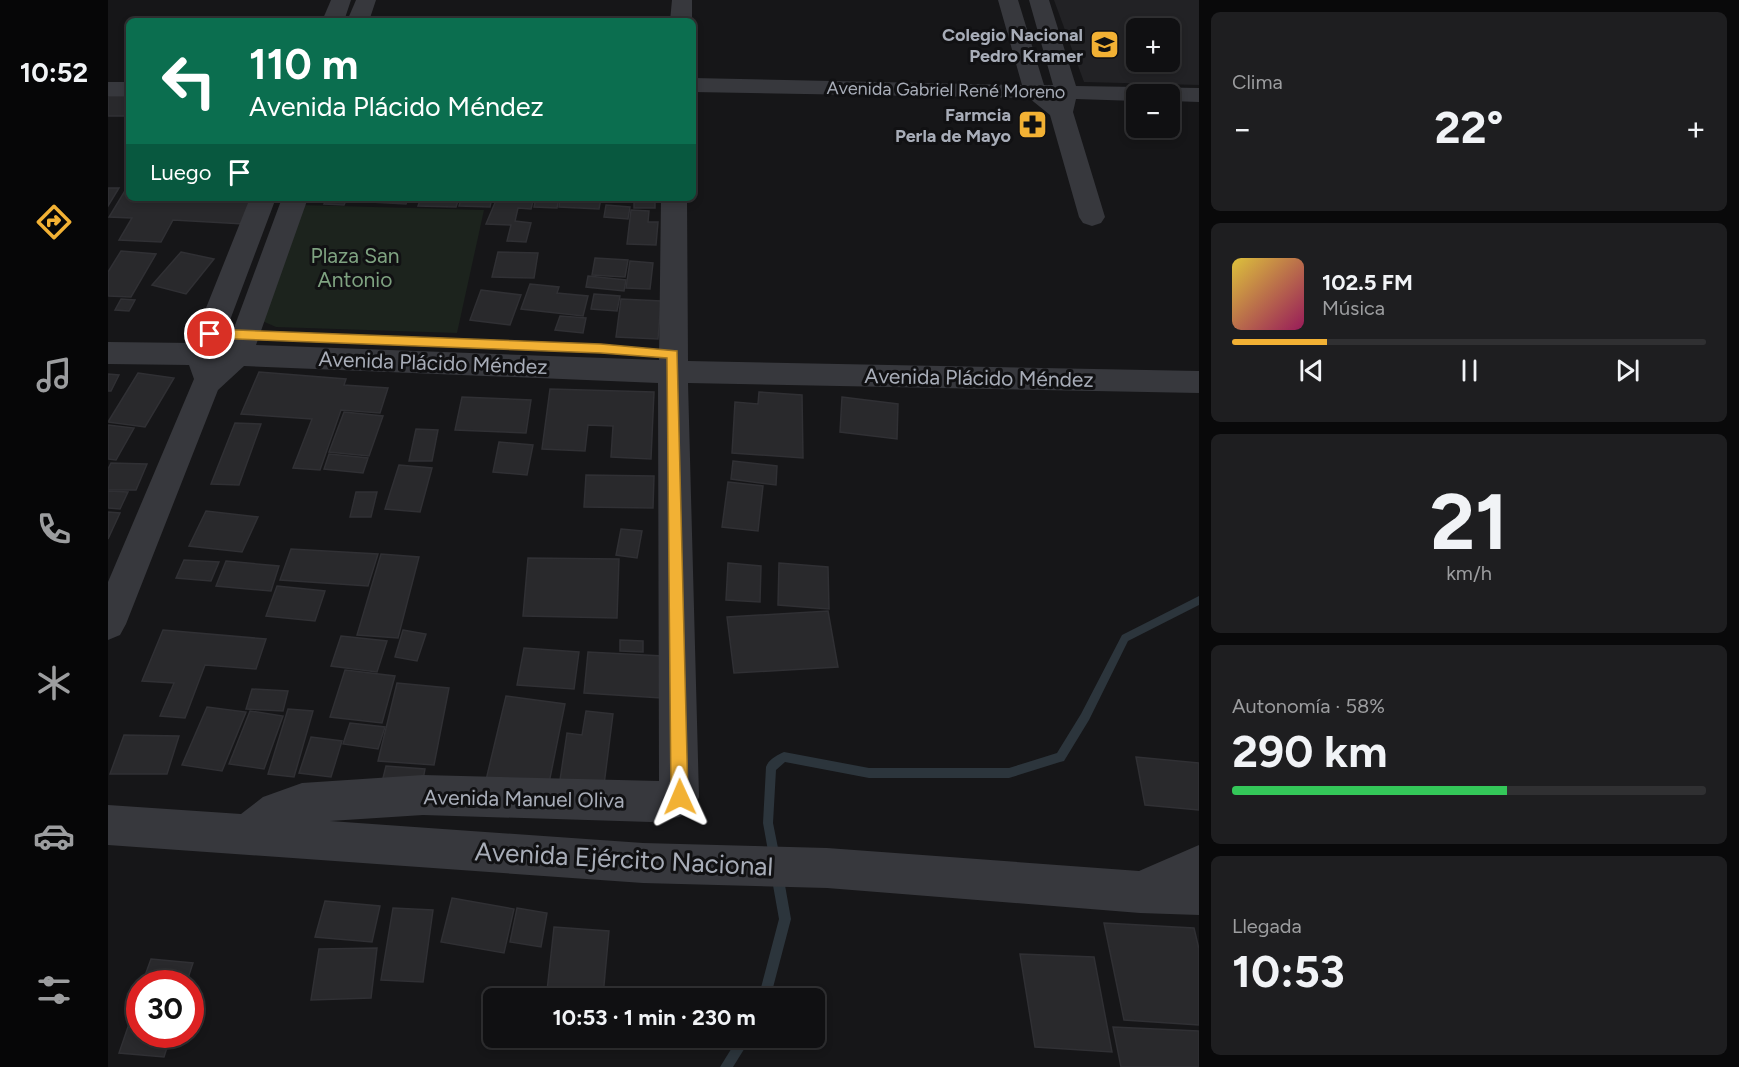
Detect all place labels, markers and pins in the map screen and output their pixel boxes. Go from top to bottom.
place label: Colegio Nacional Pedro Kramer [942,24,1083,67]
school or university icon: Colegio Nacional Pedro Kramer [1088,29,1120,61]
place label: Farmcia Perla de Mayo [895,104,1011,147]
pharmacy icon: Farmcia Perla de Mayo [1016,109,1048,141]
pin [184,308,235,359]

